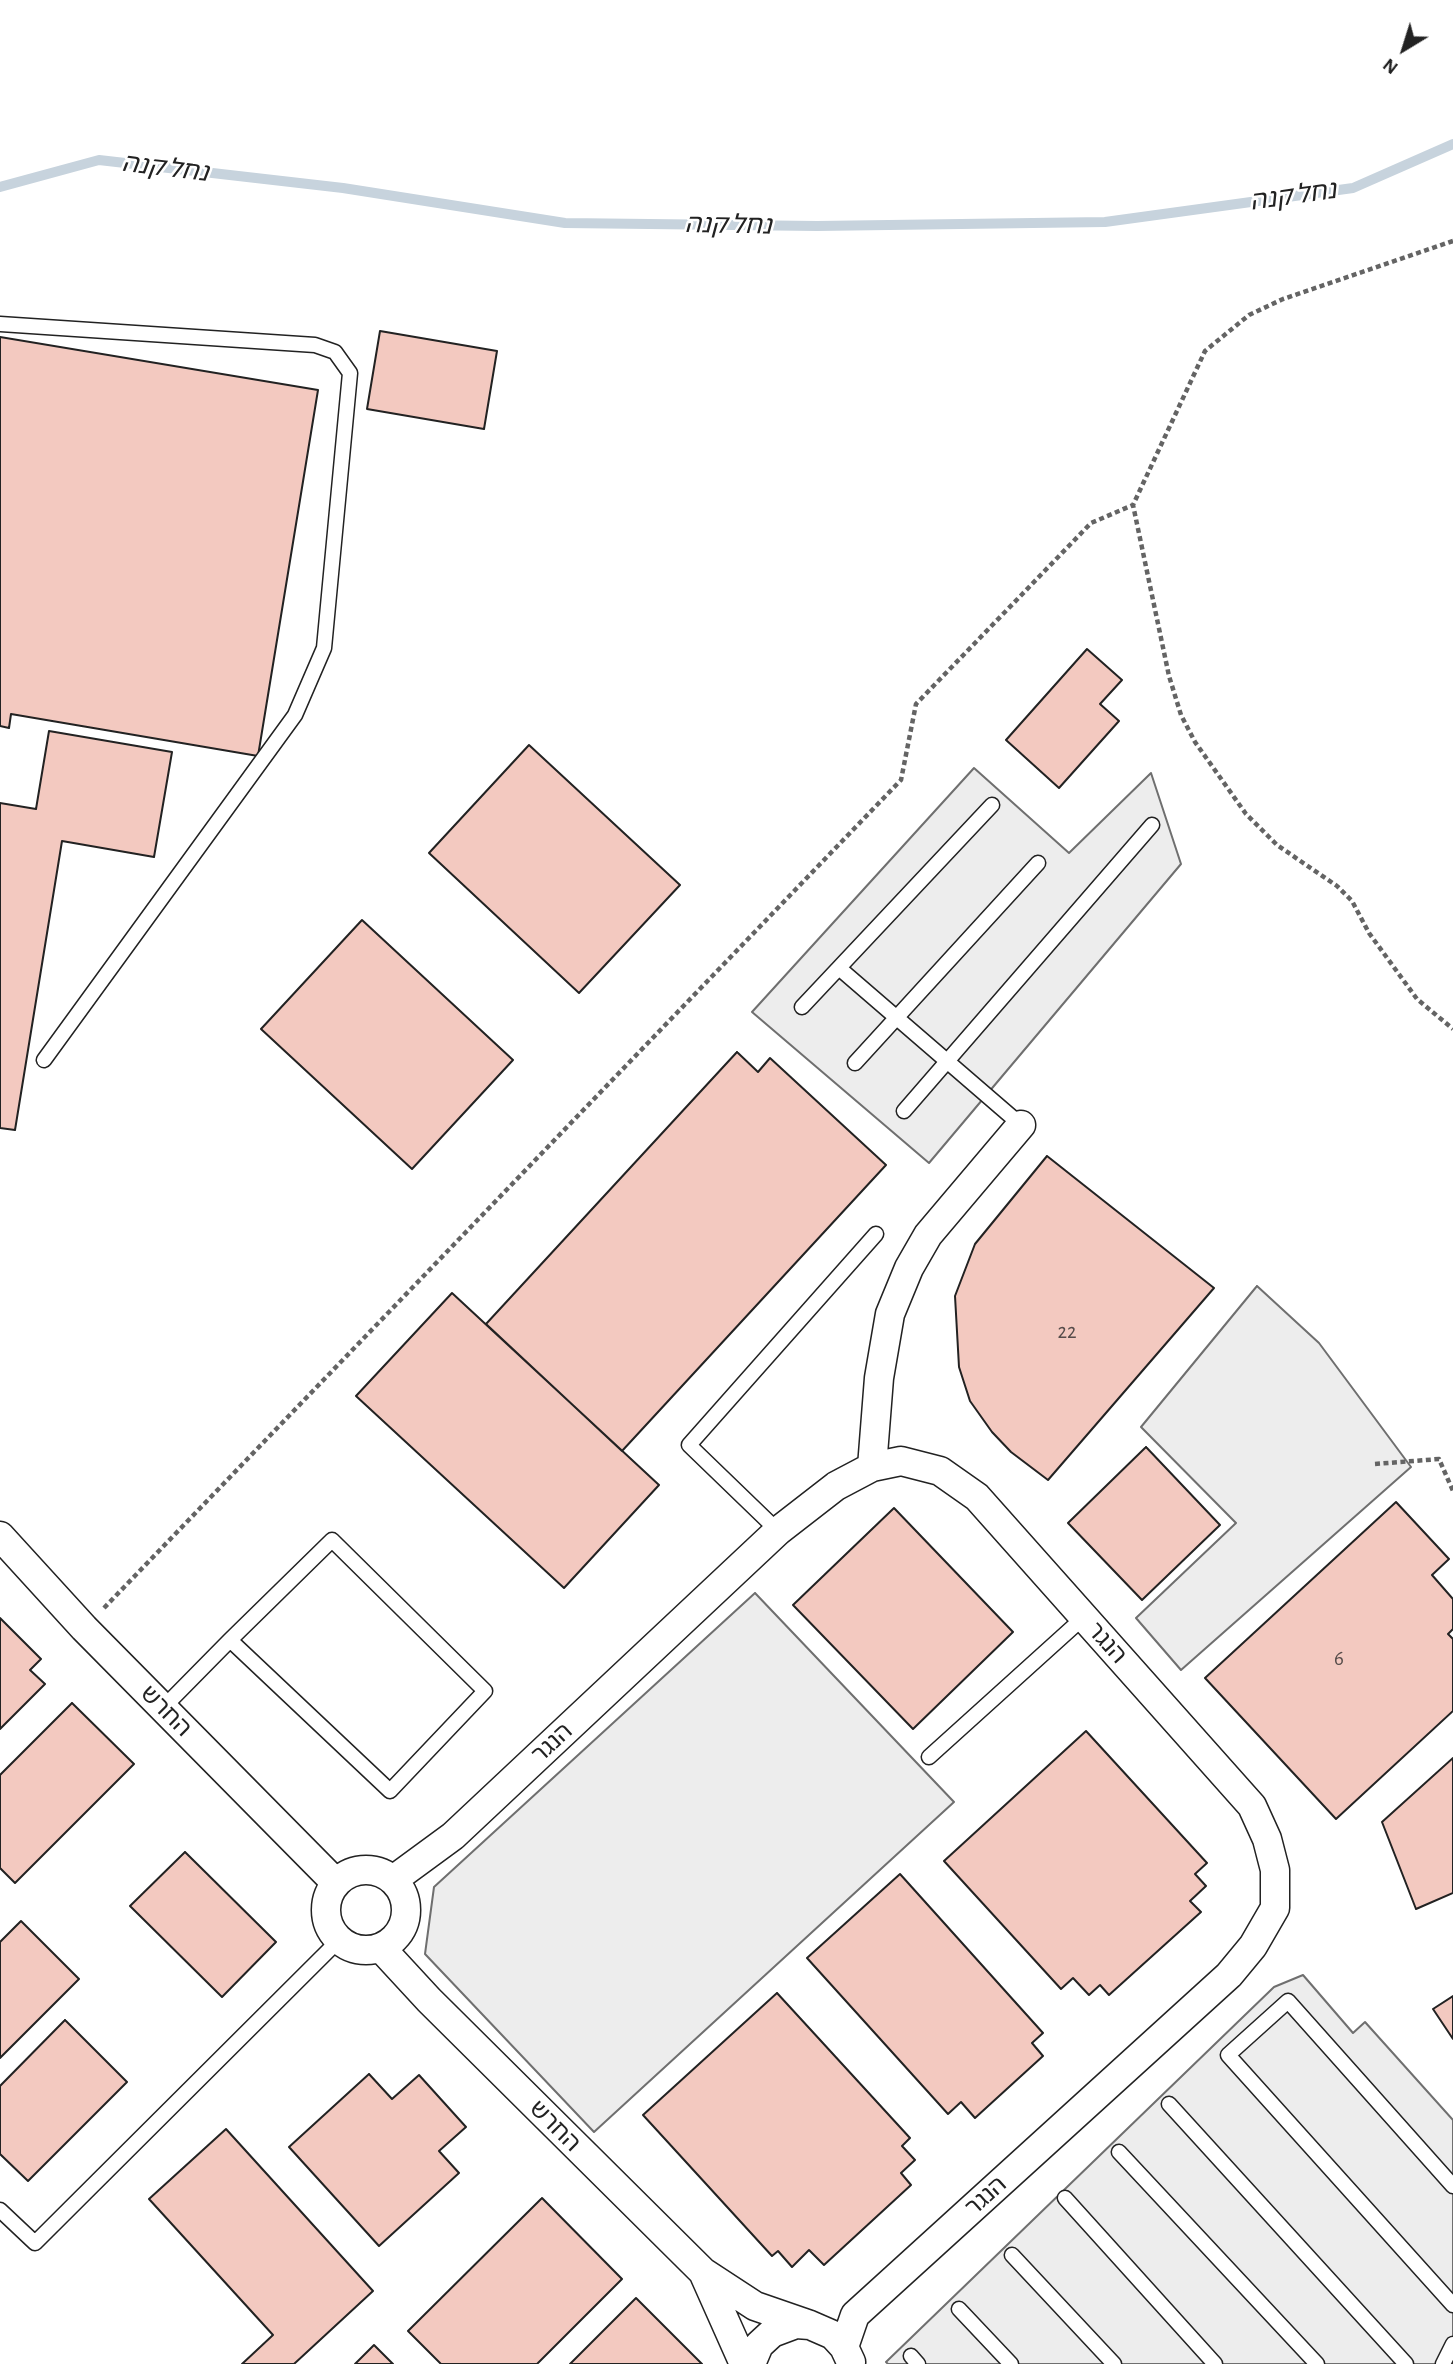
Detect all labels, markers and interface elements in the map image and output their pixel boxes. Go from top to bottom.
north arrow [1369,14,1439,84]
text: N [1380,54,1402,77]
water label: נחל קנה [120,147,210,189]
water label: נחל קנה [1248,175,1338,217]
water label: נחל קנה [684,209,772,241]
house number: 22 [1057,1319,1077,1345]
street label: הנגר [1081,1616,1133,1670]
house number: 6 [1334,1646,1344,1672]
street label: החרש [134,1679,198,1743]
street label: הנגר [525,1717,579,1769]
street label: החרש [523,2094,587,2158]
street label: הנגר [959,2170,1013,2222]

